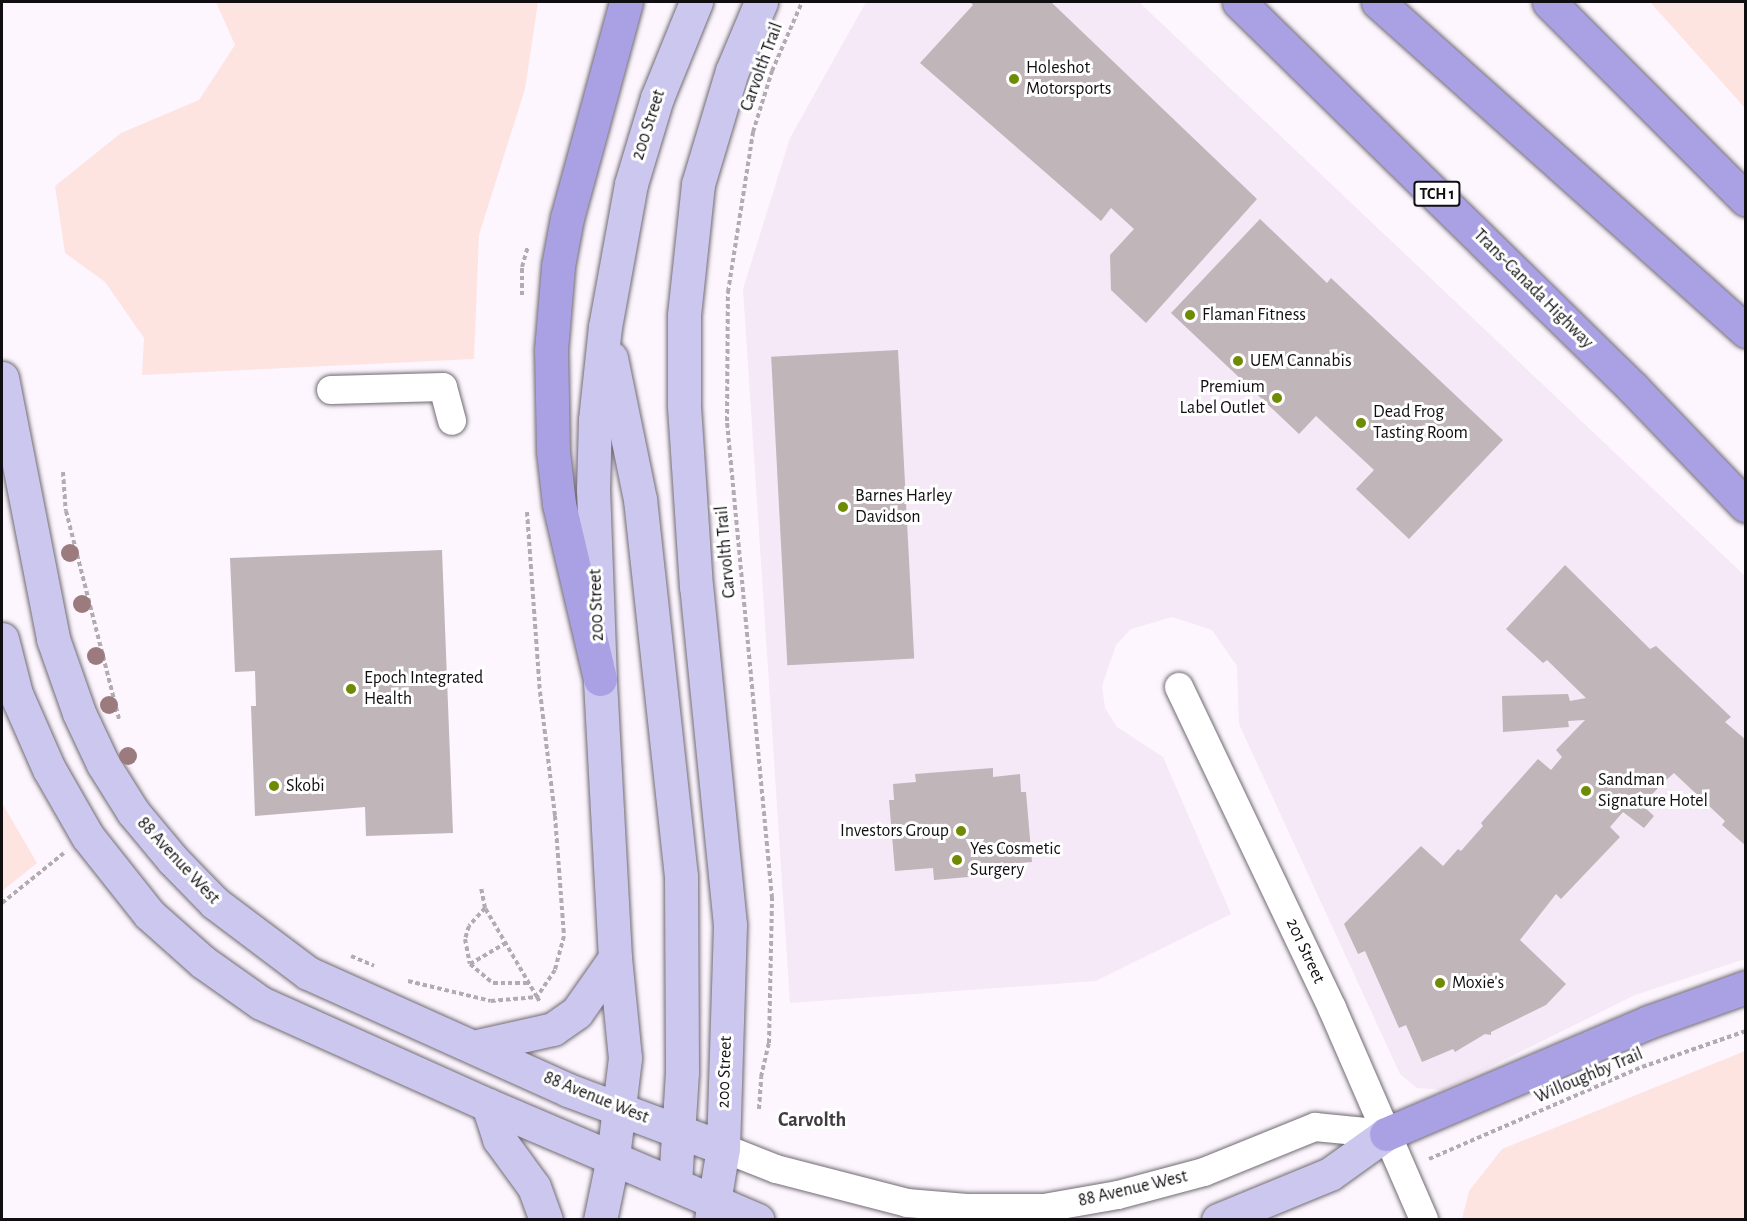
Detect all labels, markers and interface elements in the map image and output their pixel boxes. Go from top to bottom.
street label: Carvolth Trail [736,20,788,114]
place label: Holeshot Motorsports [1026,58,1111,100]
marker: Holeshot Motorsports [1007,72,1021,86]
street label: 200 Street [628,87,670,163]
road number: TCH 1 [1413,181,1461,207]
street label: Trans-Canada Highway [1469,225,1597,353]
place label: Flaman Fitness [1202,304,1306,326]
marker: Flaman Fitness [1183,308,1197,322]
place label: UEM Cannabis [1250,350,1352,372]
marker: UEM Cannabis [1231,354,1245,368]
place label: Premium Label Outlet [1179,377,1265,420]
marker: Premium Label Outlet [1270,391,1284,405]
place label: Dead Frog Tasting Room [1373,402,1468,444]
marker: Dead Frog Tasting Room [1354,416,1368,430]
place label: Barnes Harley Davidson [855,486,952,528]
marker: Barnes Harley Davidson [836,500,850,514]
street label: Carvolth Trail [711,505,741,599]
street label: 200 Street [585,568,609,642]
place label: Epoch Integrated Health [364,668,483,710]
marker: Epoch Integrated Health [342,680,360,698]
place label: Sandman Signature Hotel [1598,770,1708,812]
place label: Skobi [286,775,325,797]
marker: Skobi [267,779,281,793]
marker: Sandman Signature Hotel [1579,784,1593,798]
street label: 88 Avenue West [132,813,224,909]
place label: Investors Group [840,820,949,842]
marker: Investors Group [954,824,968,838]
place label: Yes Cosmetic Surgery [970,839,1061,882]
marker: Yes Cosmetic Surgery [948,851,966,869]
street label: 201 Street [1281,915,1329,987]
place label: Moxie's [1452,972,1504,994]
marker: Moxie's [1433,976,1447,990]
street label: 200 Street [713,1035,737,1109]
street label: Willoughby Trail [1532,1043,1646,1109]
street label: 88 Avenue West [540,1067,652,1129]
district label: Carvolth [778,1108,846,1132]
street label: 88 Avenue West [1076,1166,1190,1212]

